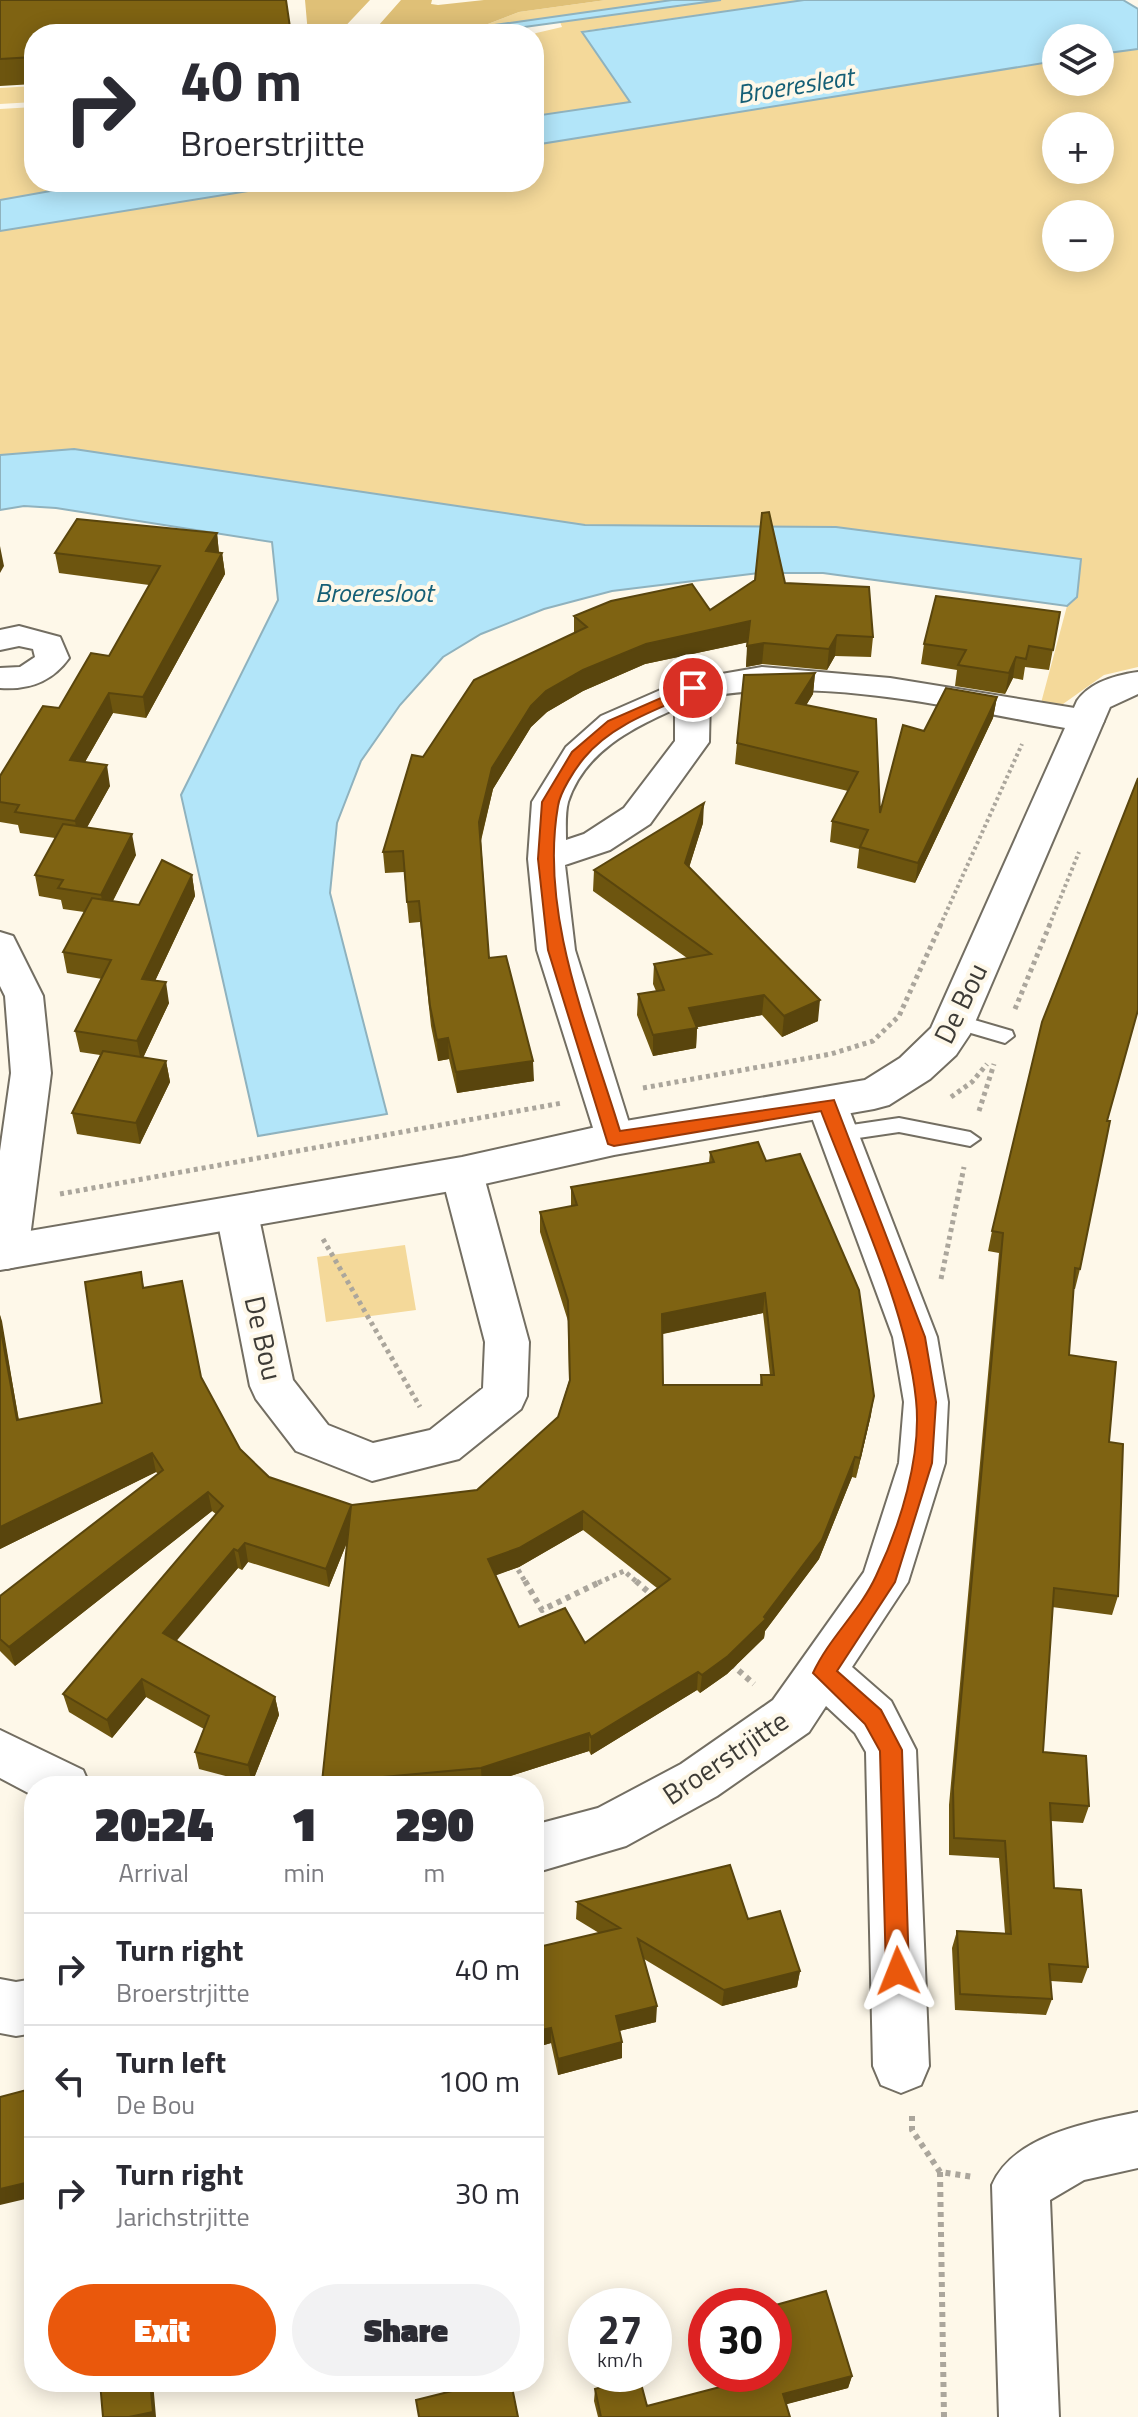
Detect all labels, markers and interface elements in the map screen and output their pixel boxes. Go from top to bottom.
map controls [1042,24,1114,272]
button: layers [1042,24,1114,96]
text: 40 m [180,38,302,123]
icon: right [48,56,152,160]
water label: Broeresleat [734,56,859,113]
button: + [1042,112,1114,184]
text: Broerstrjitte [180,115,365,170]
button: − [1042,200,1114,272]
water label: Broeresloot [315,573,436,612]
pin [659,654,727,722]
icon: arrive [671,666,715,710]
street label: De Bou [922,955,998,1051]
street label: De Bou [233,1292,295,1384]
street label: Broerstrjitte [653,1699,797,1815]
text: 20:24 [94,1787,213,1860]
text: 1 [291,1787,317,1860]
text: 290 [395,1787,474,1860]
text: Arrival [118,1853,189,1892]
text: min [283,1853,325,1892]
text: m [424,1853,445,1892]
text: Turn right [116,1927,244,1973]
position arrow [856,1929,940,2013]
text: 40 m [455,1946,520,1992]
icon: right [48,1947,92,1991]
text: Broerstrjitte [116,1973,250,2012]
text: Turn left [116,2039,226,2085]
text: 100 m [438,2058,520,2104]
icon: left [48,2059,92,2103]
text: De Bou [116,2085,195,2124]
text: Turn right [116,2151,244,2197]
text: 30 m [455,2170,520,2216]
icon: right [48,2171,92,2215]
text: Jarichstrjitte [116,2197,250,2236]
button: Exit [48,2284,276,2376]
button: Share [292,2284,520,2376]
speed limit sign: 30 [688,2288,792,2392]
text: 27 [598,2299,642,2360]
text: km/h [597,2344,643,2375]

